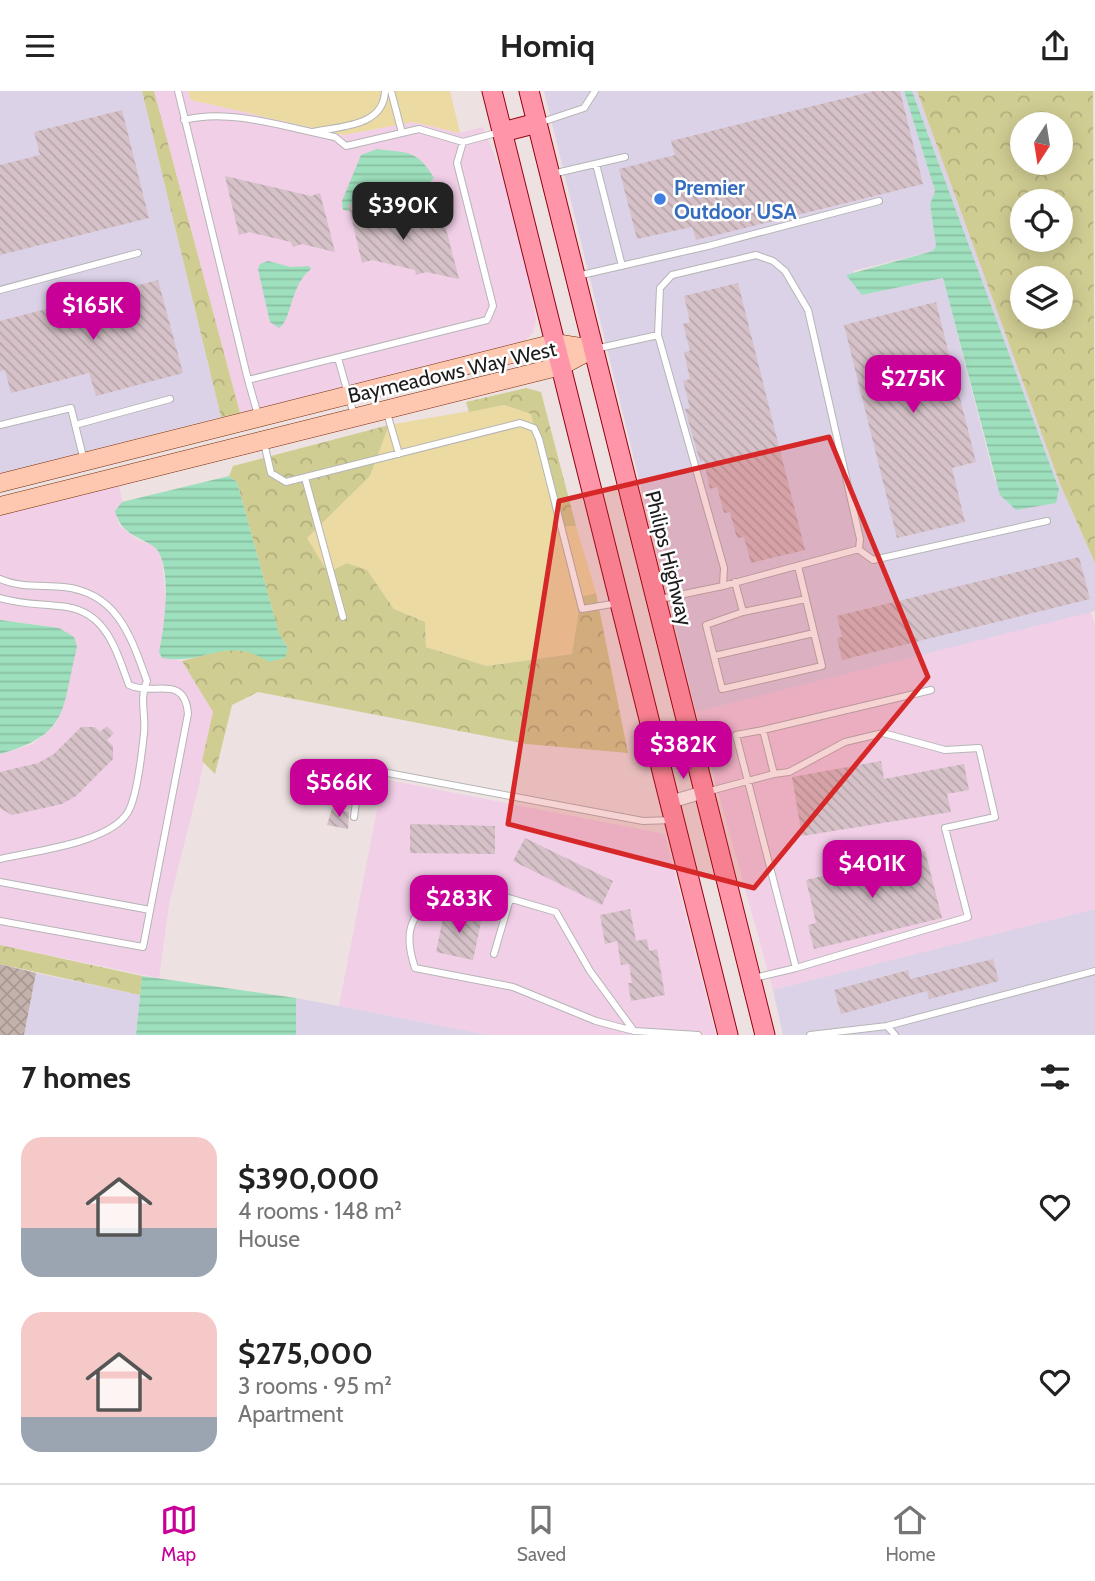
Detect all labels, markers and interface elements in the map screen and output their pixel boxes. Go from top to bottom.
text: Homiq [500,26,595,65]
icon: menu [21,27,59,65]
icon: share [1036,27,1074,65]
north arrow [1010,112,1073,175]
map controls [1010,112,1073,329]
place label: Premier Outdoor USA [674,175,798,224]
pin: $390K [354,183,452,242]
button: locate [1010,189,1073,252]
text: $390K [368,191,438,219]
marker: Premier Outdoor USA [652,191,668,207]
button: layers [1010,266,1073,329]
pin: $165K [44,282,142,342]
text: $165K [62,291,124,319]
street label: Baymeadows Way West [345,336,559,408]
pin: $275K [864,355,962,415]
text: $275K [881,364,945,392]
street label: Philips Highway [640,488,698,629]
pin: $382K [634,721,732,781]
text: $382K [650,730,716,758]
pin: $566K [290,759,388,819]
text: $566K [306,768,372,796]
pin: $401K [823,841,921,900]
text: $401K [839,849,905,877]
pin: $283K [410,875,508,935]
text: $283K [426,884,492,912]
icon: filters [1036,1058,1074,1096]
text: 7 homes [21,1059,131,1096]
text: $390,000 [238,1160,380,1197]
icon: home [77,1165,161,1249]
icon: heart [1036,1188,1074,1226]
text: 4 rooms · 148 m² [238,1197,402,1225]
text: House [238,1225,300,1253]
text: $275,000 [238,1335,373,1372]
icon: home [77,1340,161,1424]
icon: heart [1036,1363,1074,1401]
text: 3 rooms · 95 m² [238,1372,392,1400]
text: Apartment [238,1400,343,1428]
tab: Map [160,1501,198,1566]
tab: Saved [517,1501,566,1566]
tab: Home [885,1501,935,1566]

